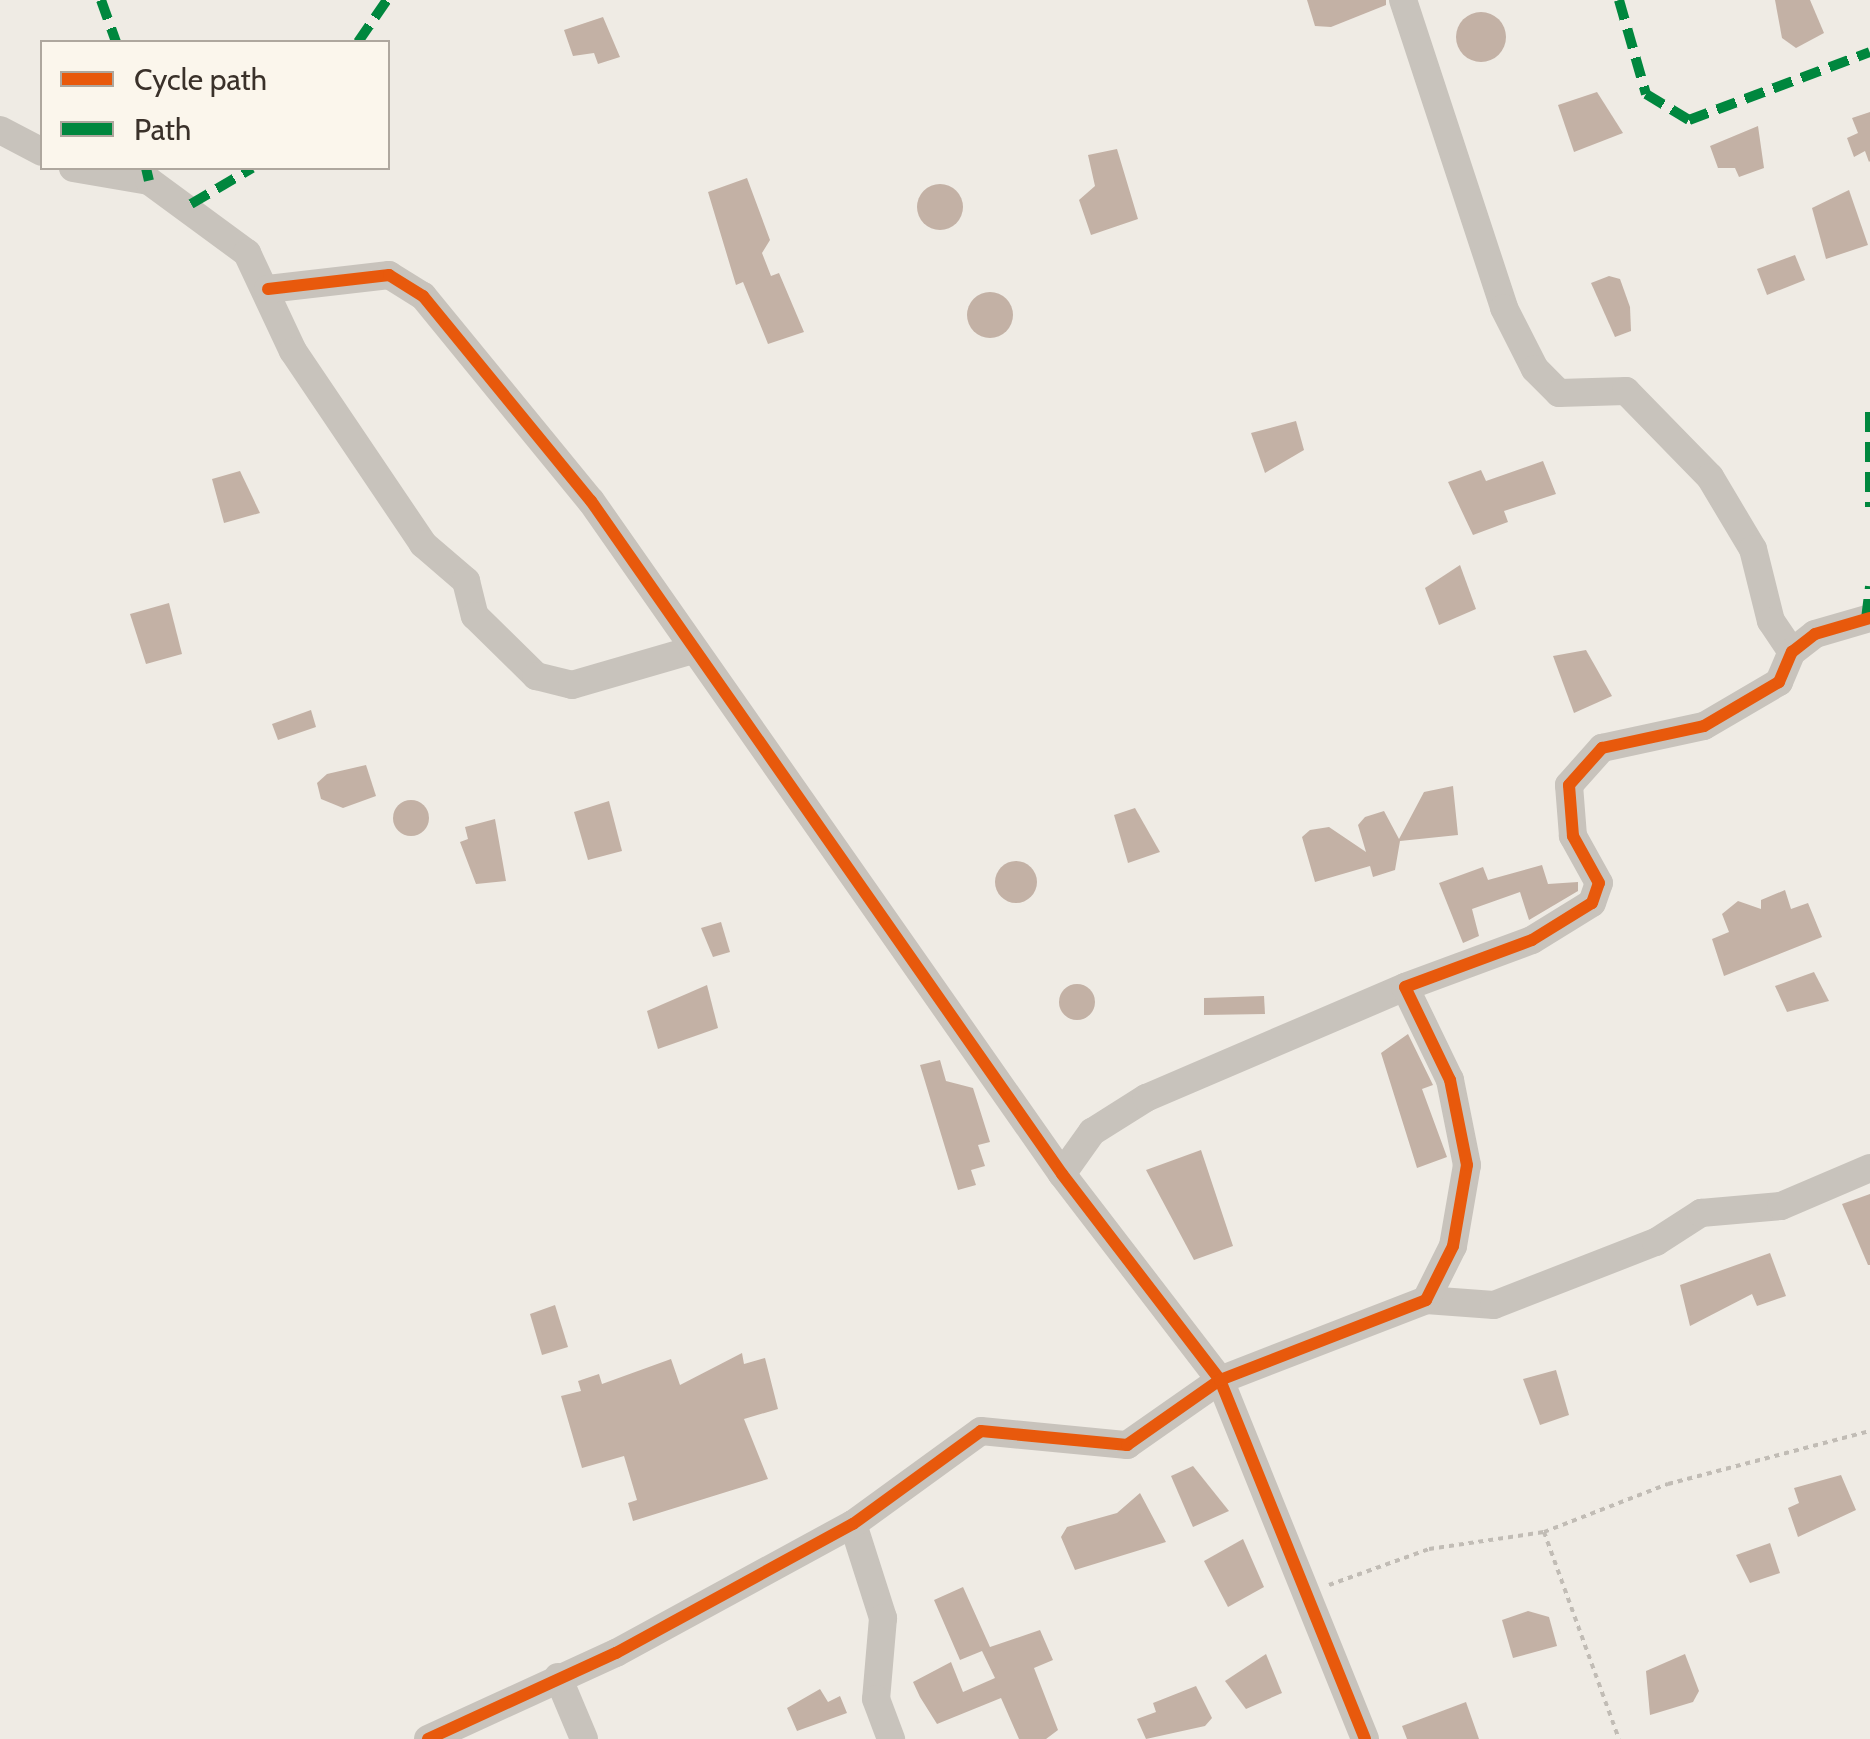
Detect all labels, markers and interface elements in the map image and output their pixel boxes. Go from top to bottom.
legend [40,40,390,170]
text: Cycle path [134,61,267,98]
text: Path [134,111,191,148]

